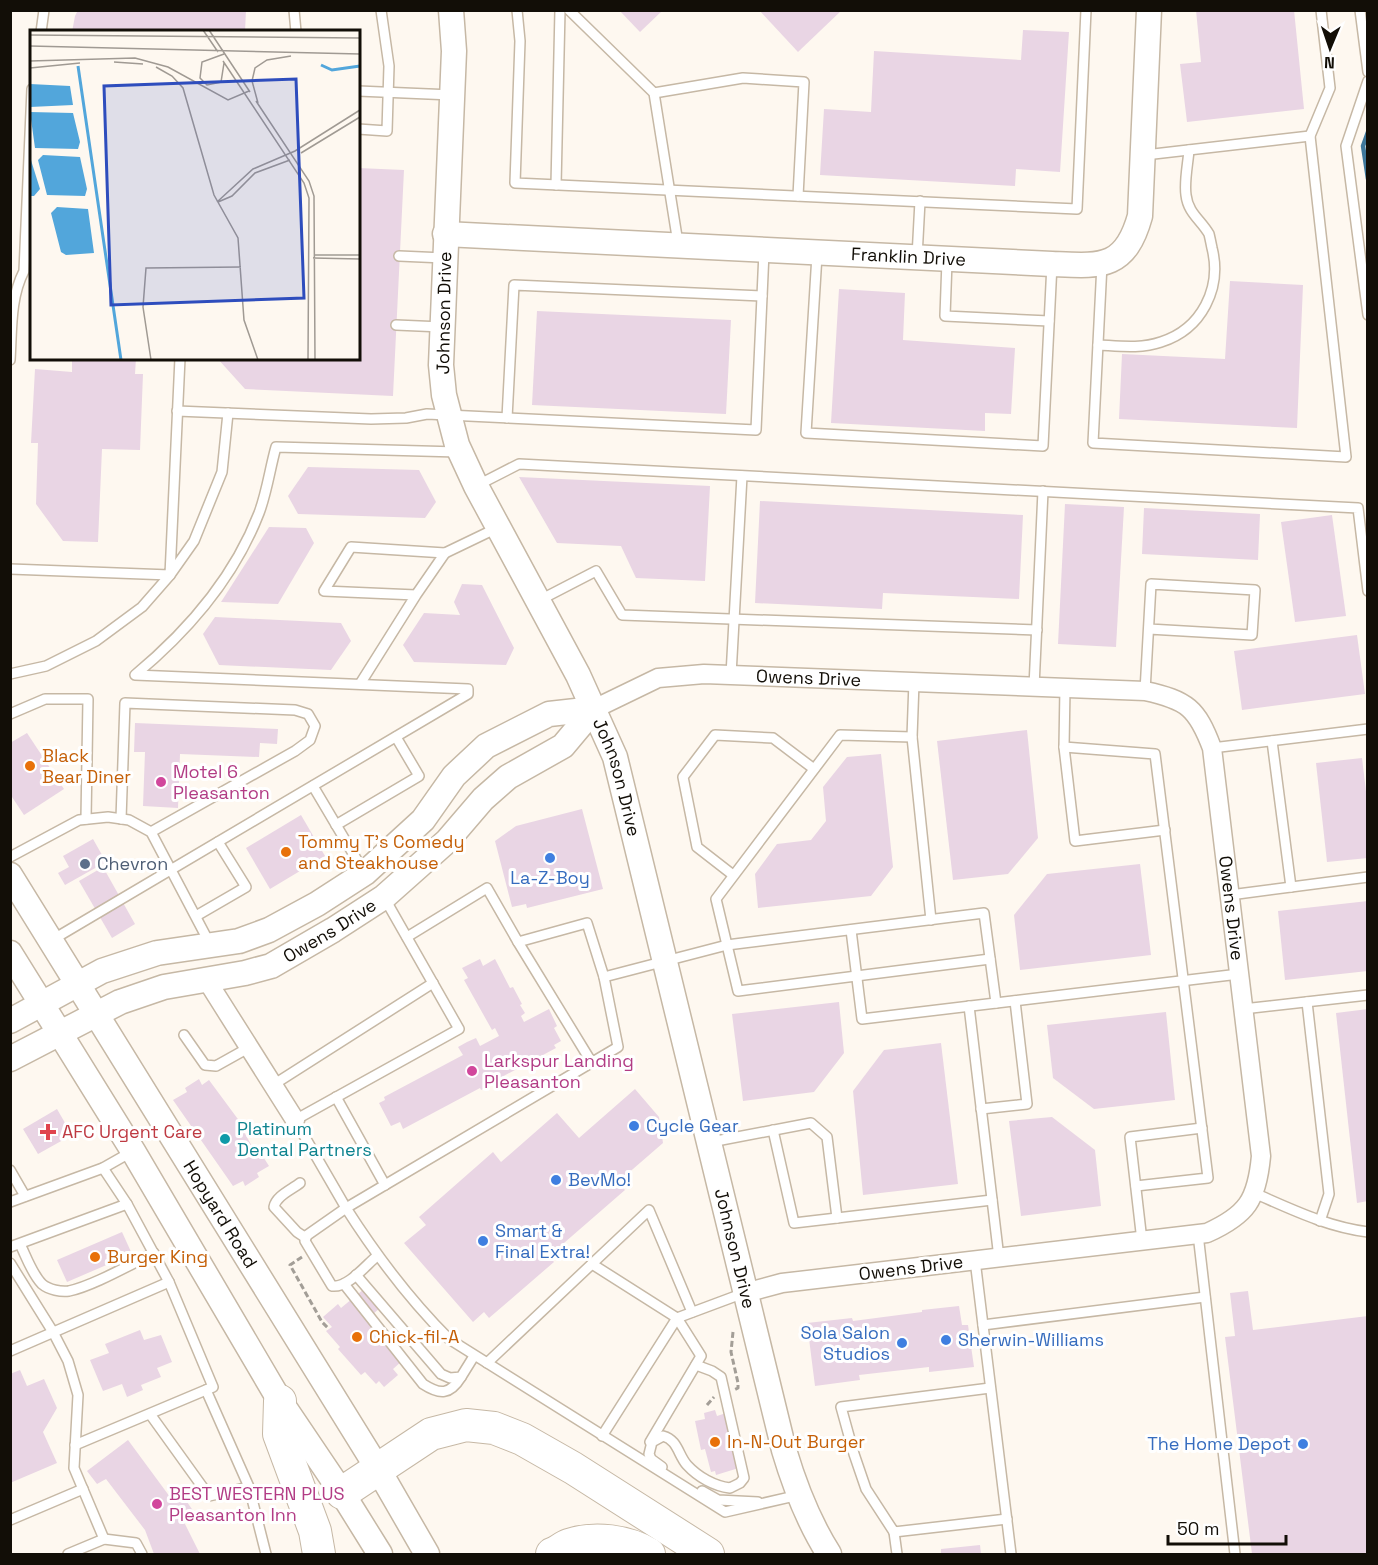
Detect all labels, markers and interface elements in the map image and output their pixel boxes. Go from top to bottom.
north arrow [1300,18,1360,78]
inset map [30,30,360,360]
text: N [1324,52,1335,73]
street label: Franklin Drive [850,242,966,271]
street label: Johnson Drive [431,251,456,375]
street label: Owens Drive [756,664,862,691]
street label: Johnson Drive [588,714,646,839]
place label: Black Bear Diner [42,744,131,788]
marker: Black Bear Diner [23,759,37,773]
place label: Motel 6 Pleasanton [173,760,270,804]
marker: Motel 6 Pleasanton [154,775,168,789]
place label: Tommy T's Comedy and Steakhouse [298,830,464,874]
marker: Tommy T's Comedy and Steakhouse [279,845,293,859]
marker: La-Z-Boy [543,851,557,865]
place label: Chevron [97,852,168,875]
street label: Owens Drive [1214,854,1249,962]
marker: Chevron [78,857,92,871]
place label: La-Z-Boy [510,866,590,889]
street label: Owens Drive [279,893,380,968]
place label: Larkspur Landing Pleasanton [484,1049,634,1093]
marker: Larkspur Landing Pleasanton [465,1064,479,1078]
place label: Cycle Gear [646,1114,739,1137]
place label: Platinum Dental Partners [237,1117,372,1161]
marker: Cycle Gear [627,1119,641,1133]
place label: AFC Urgent Care [62,1120,202,1143]
marker: AFC Urgent Care [39,1123,57,1141]
marker: Platinum Dental Partners [218,1132,232,1146]
street label: Hopyard Road [178,1156,263,1272]
place label: BevMo! [568,1168,631,1191]
marker: BevMo! [549,1173,563,1187]
street label: Johnson Drive [710,1186,761,1311]
place label: Smart & Final Extra! [495,1219,590,1263]
marker: Smart & Final Extra! [476,1234,490,1248]
place label: Burger King [107,1245,208,1268]
marker: Burger King [88,1250,102,1264]
street label: Owens Drive [857,1250,965,1285]
place label: Sola Salon Studios [801,1321,890,1365]
place label: Chick-fil-A [369,1325,459,1348]
place label: Sherwin-Williams [958,1328,1104,1351]
marker: Chick-fil-A [350,1330,364,1344]
marker: Sherwin-Williams [939,1333,953,1347]
marker: Sola Salon Studios [895,1336,909,1350]
place label: In-N-Out Burger [727,1430,865,1453]
place label: The Home Depot [1147,1432,1291,1455]
marker: In-N-Out Burger [708,1435,722,1449]
marker: The Home Depot [1296,1437,1310,1451]
place label: BEST WESTERN PLUS Pleasanton Inn [169,1482,345,1526]
marker: BEST WESTERN PLUS Pleasanton Inn [150,1497,164,1511]
scale bar [1168,1508,1286,1546]
text: 50 m [1177,1517,1219,1540]

